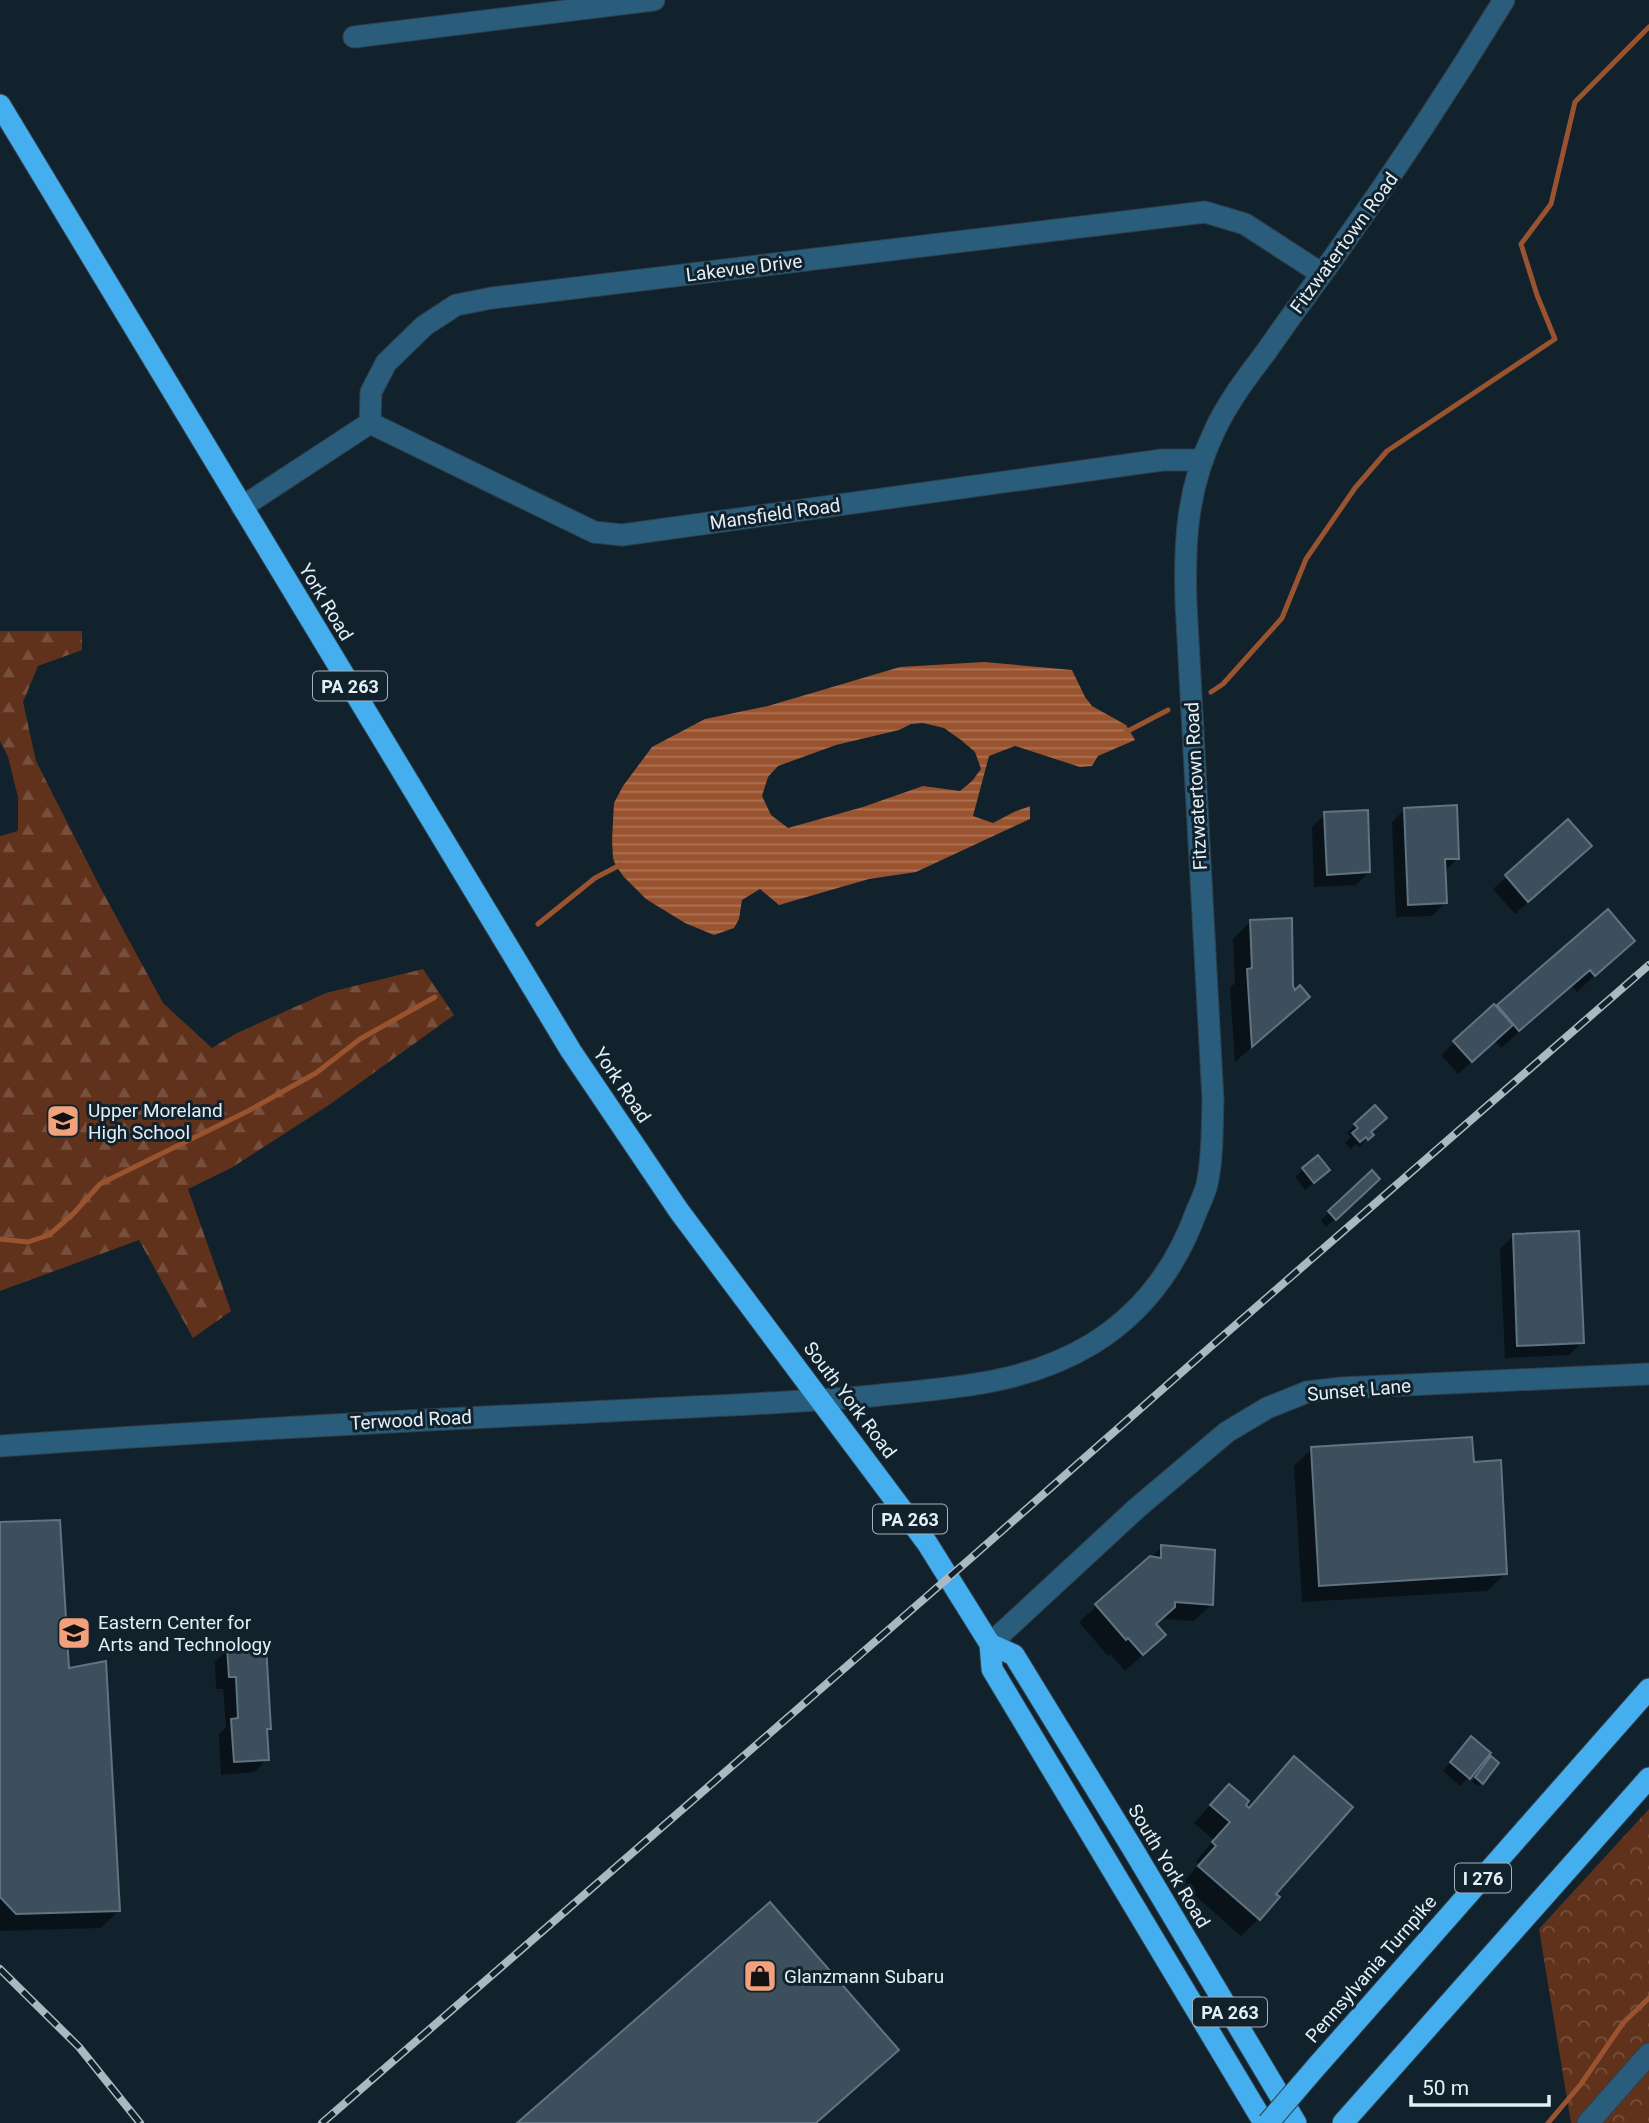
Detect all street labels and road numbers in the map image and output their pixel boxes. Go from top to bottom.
street label: Fitzwatertown Road [1285,168,1403,318]
street label: Lakevue Drive [684,249,804,287]
street label: Mansfield Road [708,493,842,535]
street label: York Road [294,559,358,645]
road number: PA 263 [313,672,387,700]
street label: Fitzwatertown Road [1180,701,1212,871]
street label: York Road [588,1043,656,1127]
street label: South York Road [799,1337,901,1463]
street label: Sunset Lane [1306,1374,1412,1406]
street label: Terwood Road [349,1405,473,1435]
road number: PA 263 [873,1504,947,1534]
street label: South York Road [1123,1800,1215,1932]
road number: I 276 [1455,1864,1511,1892]
street label: Pennsylvania Turnpike [1301,1890,1441,2048]
road number: PA 263 [1193,1998,1267,2026]

